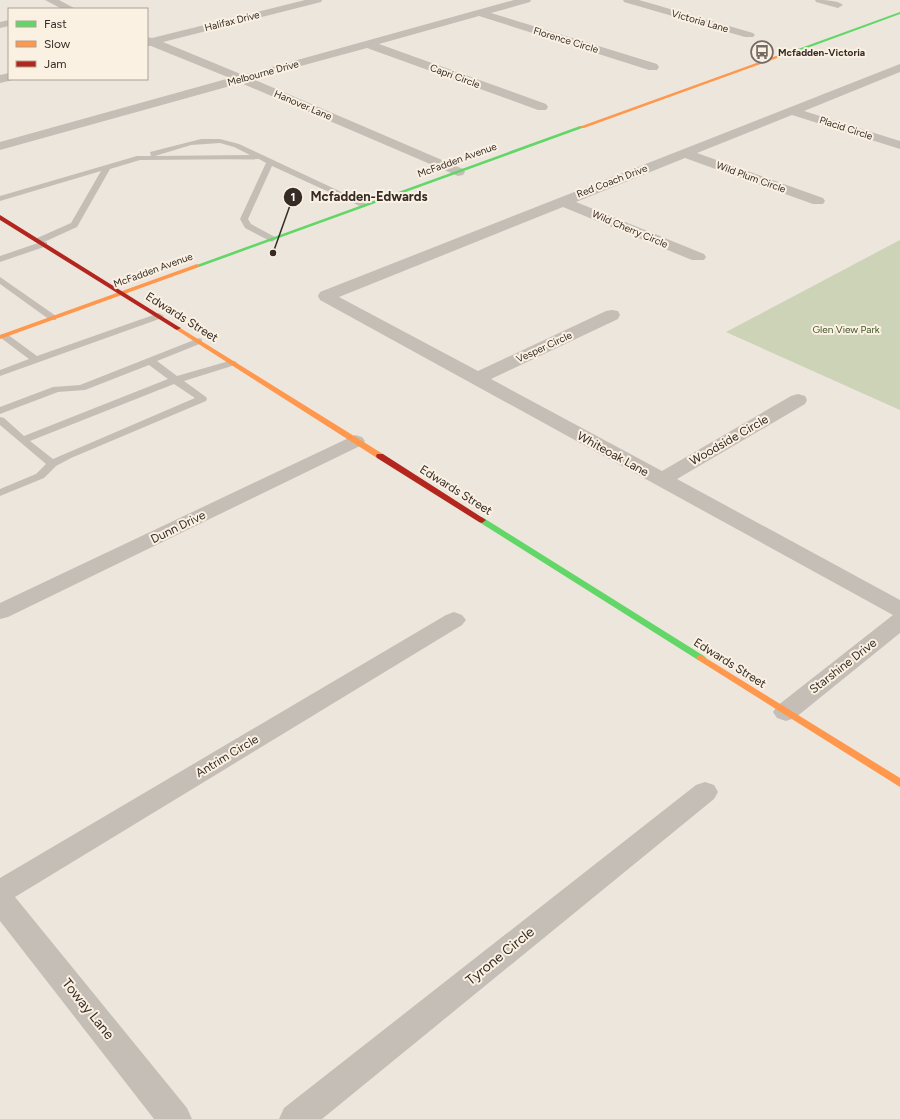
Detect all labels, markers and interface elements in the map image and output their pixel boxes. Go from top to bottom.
street label: Victoria Lane [670,7,731,36]
legend [8,8,148,80]
street label: Halifax Drive [203,8,261,34]
text: Fast [44,17,67,31]
street label: Florence Circle [532,24,601,56]
text: Slow [44,37,71,51]
bus stop icon: Mcfadden-Victoria [749,39,775,65]
place label: Mcfadden-Victoria [778,46,865,59]
text: Jam [44,57,67,71]
street label: Melbourne Drive [226,57,301,89]
street label: Capri Circle [428,61,482,91]
street label: Hanover Lane [272,87,334,123]
street label: Placid Circle [818,113,875,143]
street label: McFadden Avenue [416,139,499,180]
street label: Wild Plum Circle [714,158,788,196]
street label: Red Coach Drive [575,161,650,200]
callout: Mcfadden-Edwards [283,184,436,209]
text: Mcfadden-Edwards [310,189,428,204]
text: 1 [290,190,296,204]
street label: Wild Cherry Circle [590,207,670,251]
street label: McFadden Avenue [112,249,195,290]
street label: Edwards Street [143,289,221,345]
park label: Glen View Park [812,323,880,336]
street label: Vesper Circle [514,328,574,366]
street label: Woodside Circle [687,412,771,468]
street label: Whiteoak Lane [575,429,652,480]
street label: Edwards Street [417,462,495,518]
street label: Dunn Drive [148,508,208,546]
street label: Edwards Street [691,635,769,691]
street label: Starshine Drive [807,635,880,696]
street label: Antrim Circle [193,732,261,780]
street label: Tyrone Circle [462,923,538,989]
street label: Toway Lane [58,975,118,1043]

